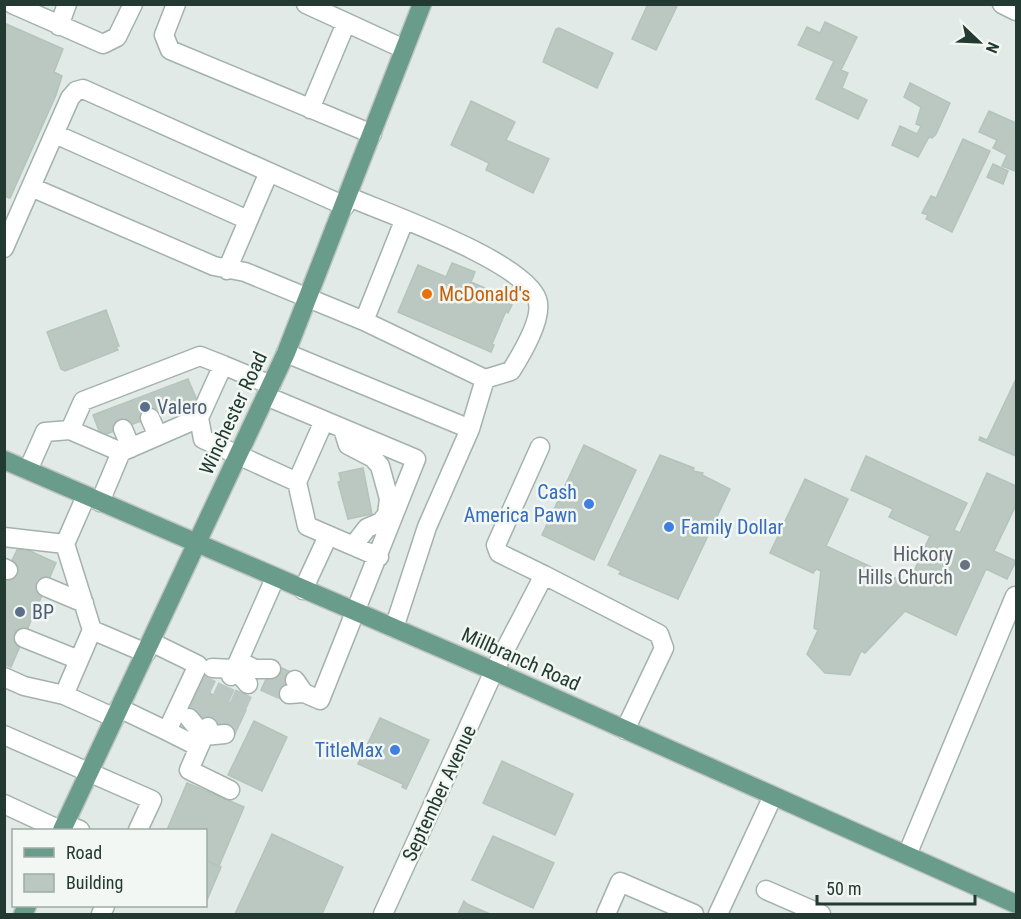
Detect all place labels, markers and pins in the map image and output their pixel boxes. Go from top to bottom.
place label: McDonald's [439,282,530,306]
marker: McDonald's [420,287,434,301]
place label: Valero [157,395,207,419]
marker: Valero [138,400,152,414]
place label: Cash America Pawn [464,480,577,527]
marker: Cash America Pawn [582,497,596,511]
place label: Family Dollar [681,515,783,539]
marker: Family Dollar [662,520,676,534]
place label: Hickory Hills Church [858,542,953,589]
marker: Hickory Hills Church [958,558,972,572]
place label: BP [32,600,54,624]
marker: BP [13,605,27,619]
place label: TitleMax [315,738,383,762]
marker: TitleMax [388,743,402,757]

